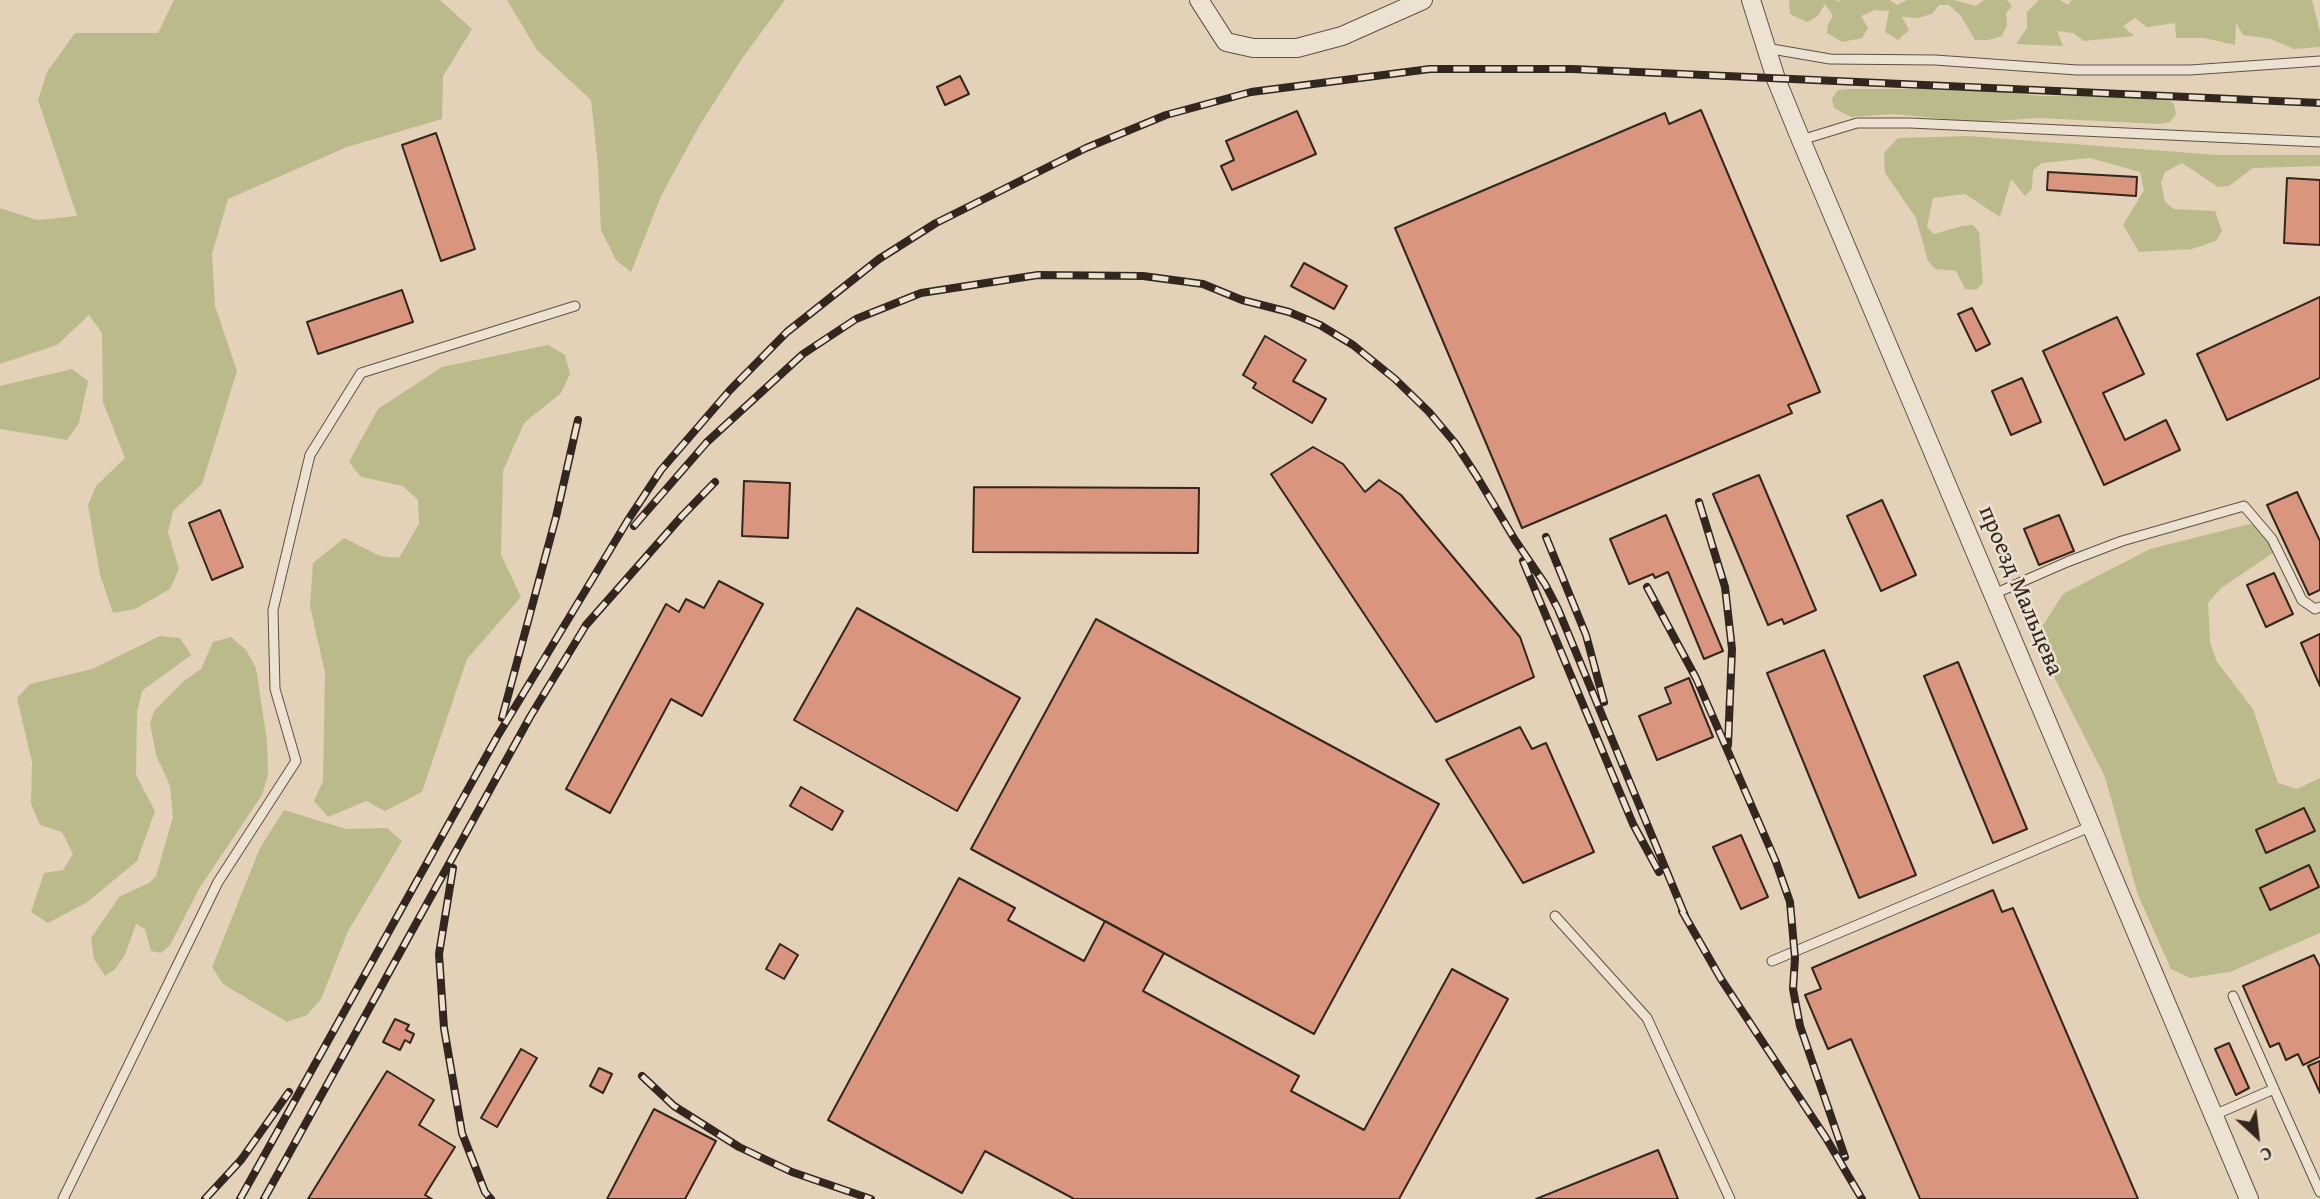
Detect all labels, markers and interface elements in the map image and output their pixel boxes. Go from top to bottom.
street label: проезд Мальцева [1971,502,2069,680]
north arrow [2222,1101,2292,1171]
text: С [2255,1140,2278,1170]

